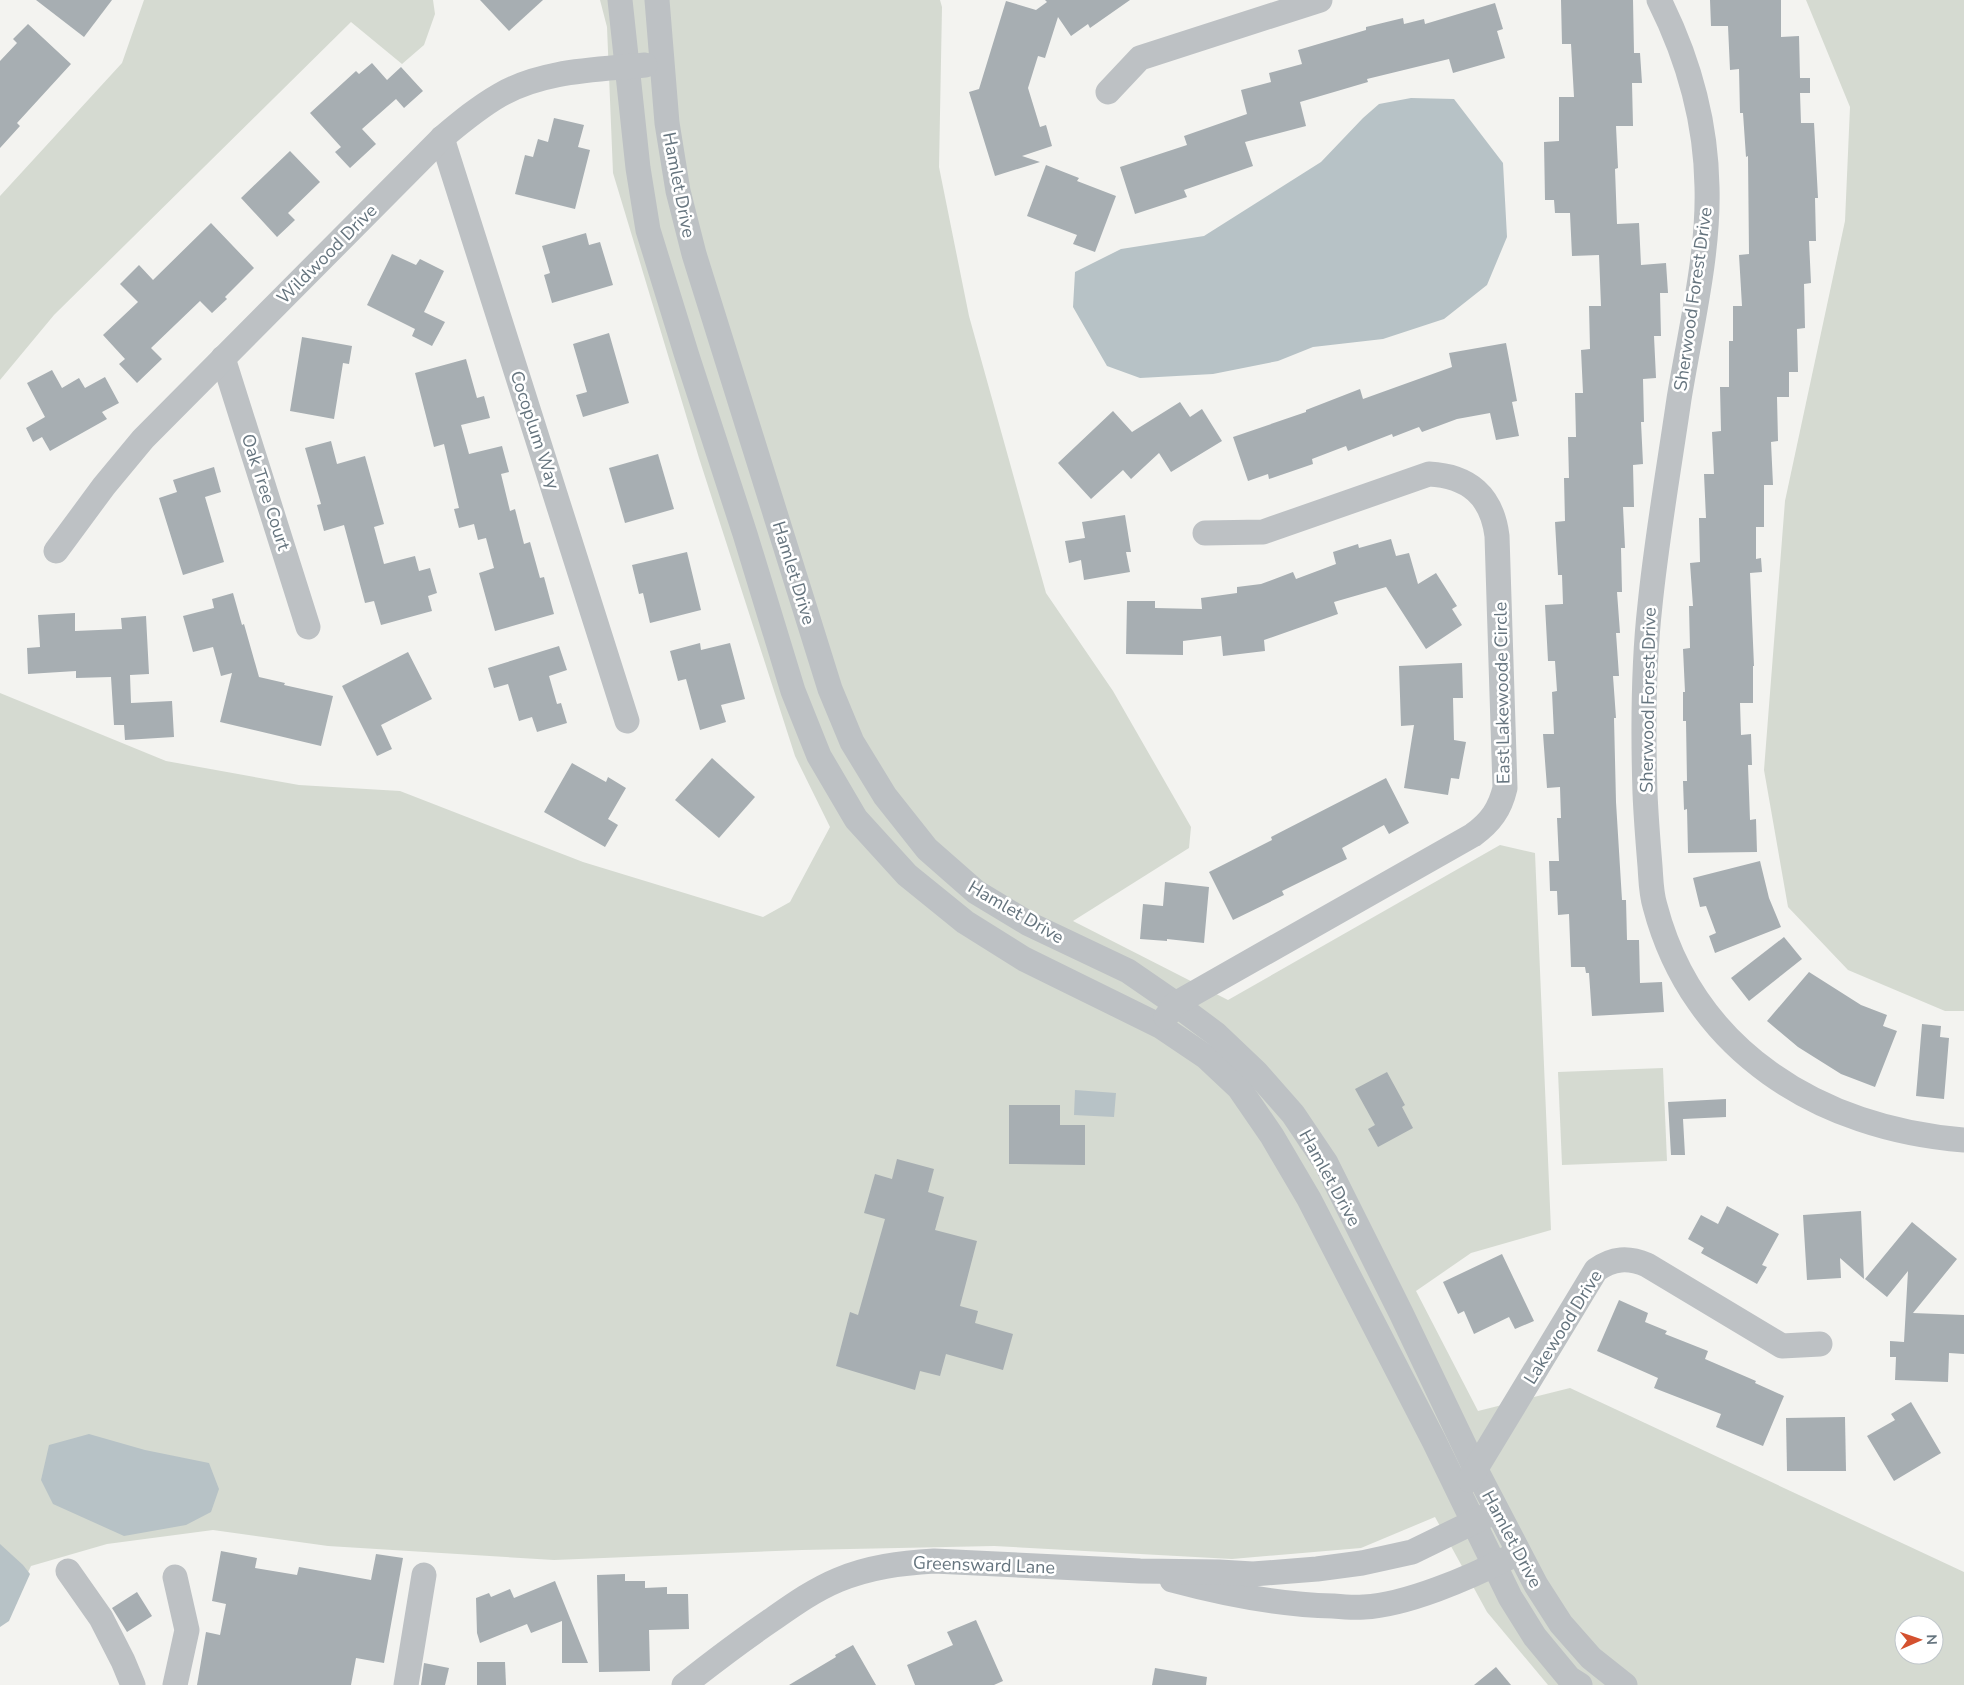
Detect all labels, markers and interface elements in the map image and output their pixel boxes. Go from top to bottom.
street label: Hamlet Drive [657,130,701,240]
street label: Wildwood Drive [272,199,382,309]
street label: Sherwood Forest Drive [1668,205,1718,393]
street label: Cocoplum Way [505,368,566,493]
street label: Oak Tree Court [236,431,296,554]
street label: Hamlet Drive [767,518,821,628]
street label: East Lakewoode Circle [1488,602,1516,784]
street label: Sherwood Forest Drive [1634,607,1662,793]
street label: Hamlet Drive [964,875,1068,949]
street label: Hamlet Drive [1294,1125,1366,1231]
street label: Lakewood Drive [1518,1265,1608,1389]
street label: Hamlet Drive [1476,1486,1548,1592]
street label: Greensward Lane [912,1551,1056,1579]
north arrow [1894,1615,1944,1665]
text: N [1922,1634,1941,1645]

